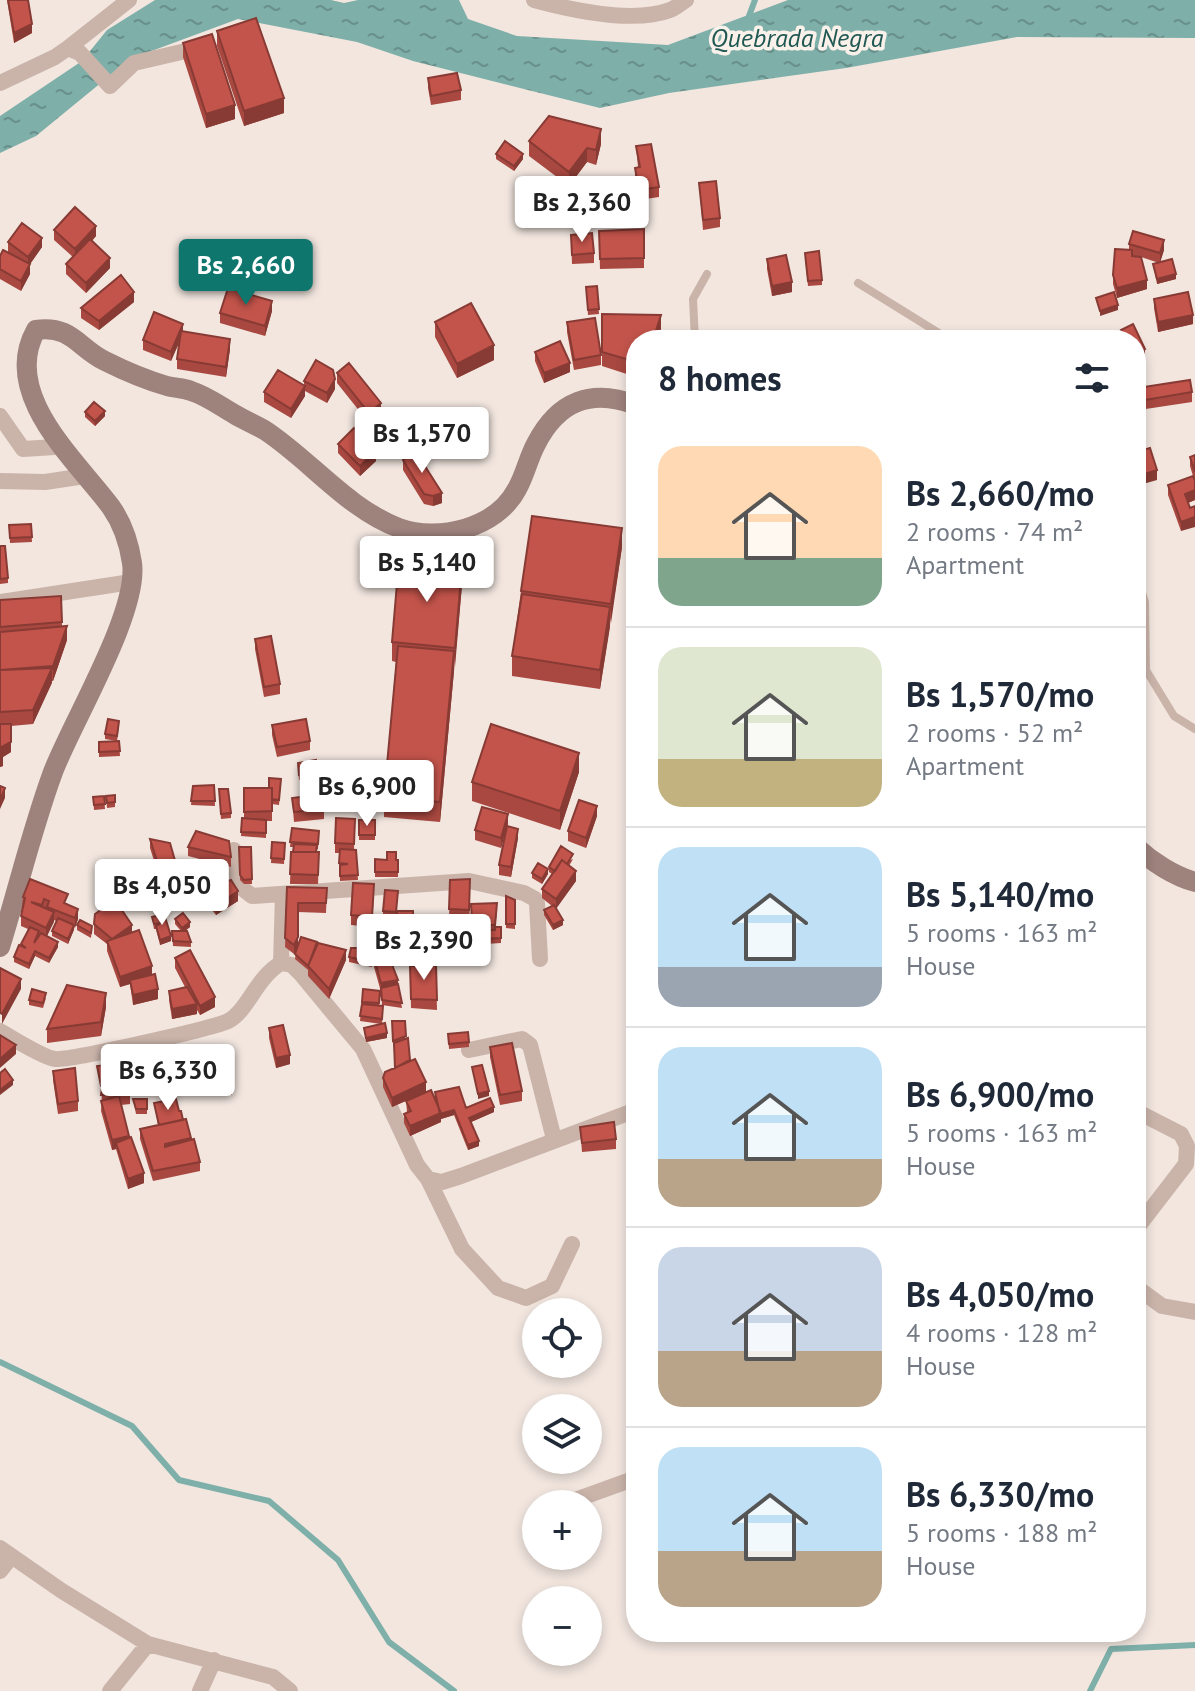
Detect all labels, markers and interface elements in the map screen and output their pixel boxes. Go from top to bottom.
water label: Quebrada Negra [711,21,884,54]
pin: Bs 2,360 [499,176,665,244]
text: Bs 2,360 [533,185,631,218]
pin: Bs 2,660 [163,239,329,307]
text: Bs 2,660 [197,248,295,281]
text: 8 homes [658,356,782,400]
icon: filters [1070,356,1114,400]
pin: Bs 1,570 [339,407,505,475]
text: Bs 1,570 [373,416,471,449]
text: Bs 2,660/mo [906,471,1094,515]
icon: home [722,478,818,574]
text: 2 rooms · 74 m² [906,515,1083,548]
pin: Bs 5,140 [344,536,510,604]
text: Bs 5,140 [378,545,476,578]
text: Apartment [906,548,1024,581]
text: Bs 1,570/mo [906,672,1094,716]
icon: home [722,679,818,775]
text: 2 rooms · 52 m² [906,716,1083,749]
text: Apartment [906,749,1024,782]
pin: Bs 6,900 [284,760,450,828]
text: Bs 6,900 [318,769,416,802]
pin: Bs 4,050 [79,859,245,927]
text: Bs 4,050 [113,868,211,901]
text: Bs 5,140/mo [906,872,1094,916]
icon: home [722,879,818,975]
pin: Bs 2,390 [341,914,507,982]
text: 5 rooms · 163 m² [906,916,1098,949]
text: Bs 2,390 [375,923,473,956]
text: House [906,949,976,982]
pin: Bs 6,330 [85,1044,251,1112]
text: Bs 6,330 [119,1053,217,1086]
text: Bs 6,900/mo [906,1072,1094,1116]
icon: home [722,1079,818,1175]
text: 5 rooms · 163 m² [906,1116,1098,1149]
text: House [906,1149,976,1182]
text: Bs 4,050/mo [906,1272,1094,1316]
icon: home [722,1279,818,1375]
map controls [522,1298,602,1666]
button: locate [522,1298,602,1378]
text: 4 rooms · 128 m² [906,1316,1098,1349]
text: House [906,1349,976,1382]
button: layers [522,1394,602,1474]
text: Bs 6,330/mo [906,1472,1094,1516]
icon: home [722,1479,818,1575]
button: + [522,1490,602,1570]
text: 5 rooms · 188 m² [906,1516,1098,1549]
text: House [906,1549,976,1582]
button: − [522,1586,602,1666]

